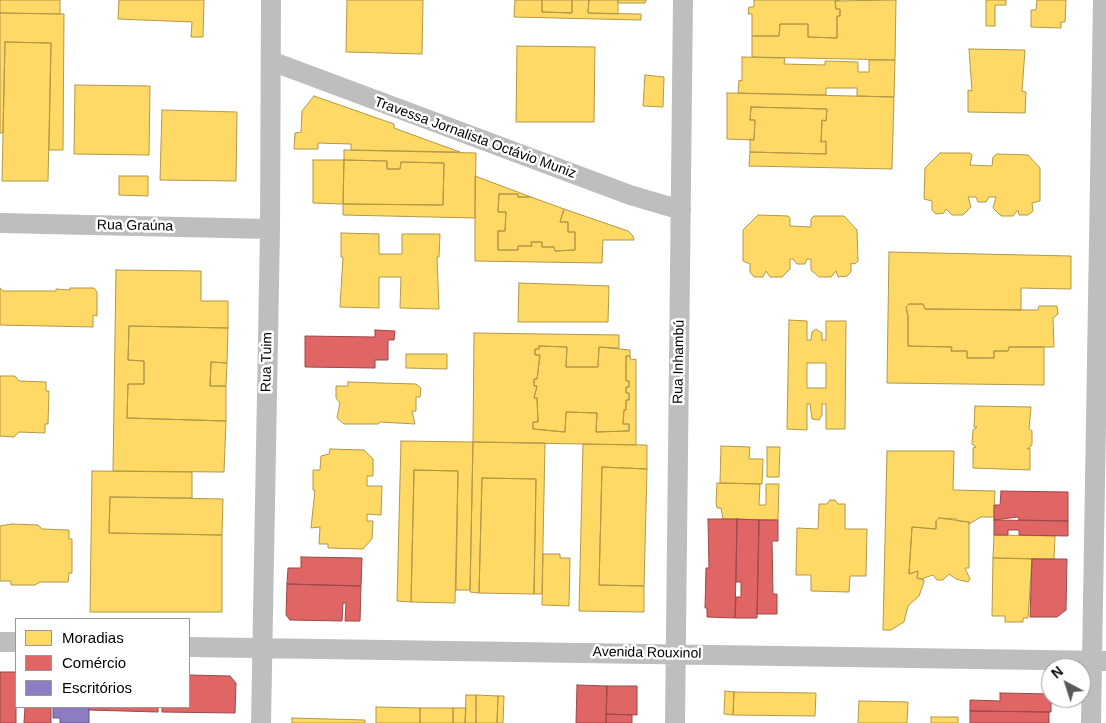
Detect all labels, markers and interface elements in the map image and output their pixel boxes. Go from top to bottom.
street label: Travessa Jornalista Octávio Muniz [372,94,578,182]
street label: Rua Graúna [97,217,173,235]
street label: Rua Inhambú [670,320,688,404]
street label: Rua Tuim [258,332,276,392]
legend [15,618,190,708]
text: Moradias [62,629,124,646]
street label: Avenida Rouxinol [593,644,701,662]
text: Comércio [62,654,126,671]
north arrow [1041,658,1091,708]
text: N [1048,663,1066,682]
text: Escritórios [62,679,132,696]

